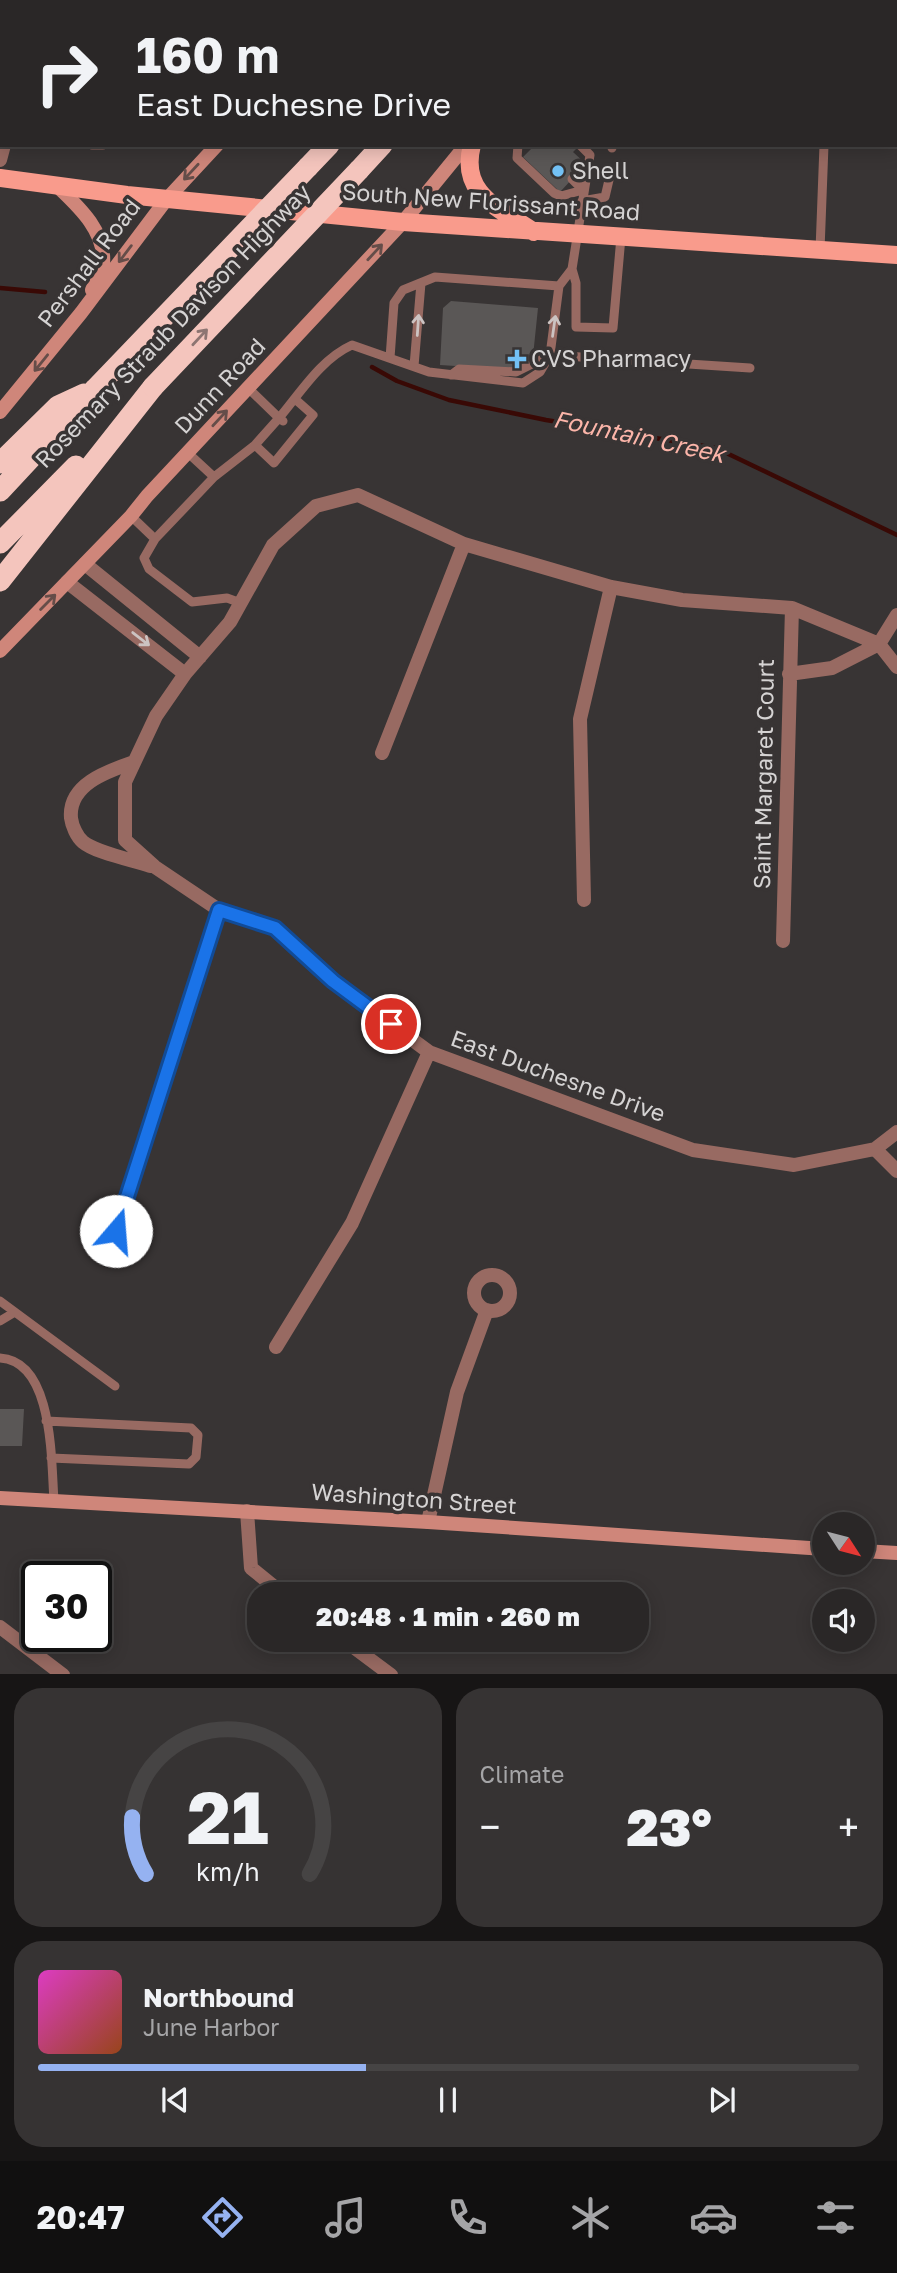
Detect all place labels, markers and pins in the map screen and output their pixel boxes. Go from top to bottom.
place label: Shell [572,156,629,184]
marker: Shell [550,163,566,179]
place label: CVS Pharmacy [531,344,691,372]
marker: CVS Pharmacy [509,351,525,367]
pin [361,994,421,1054]

